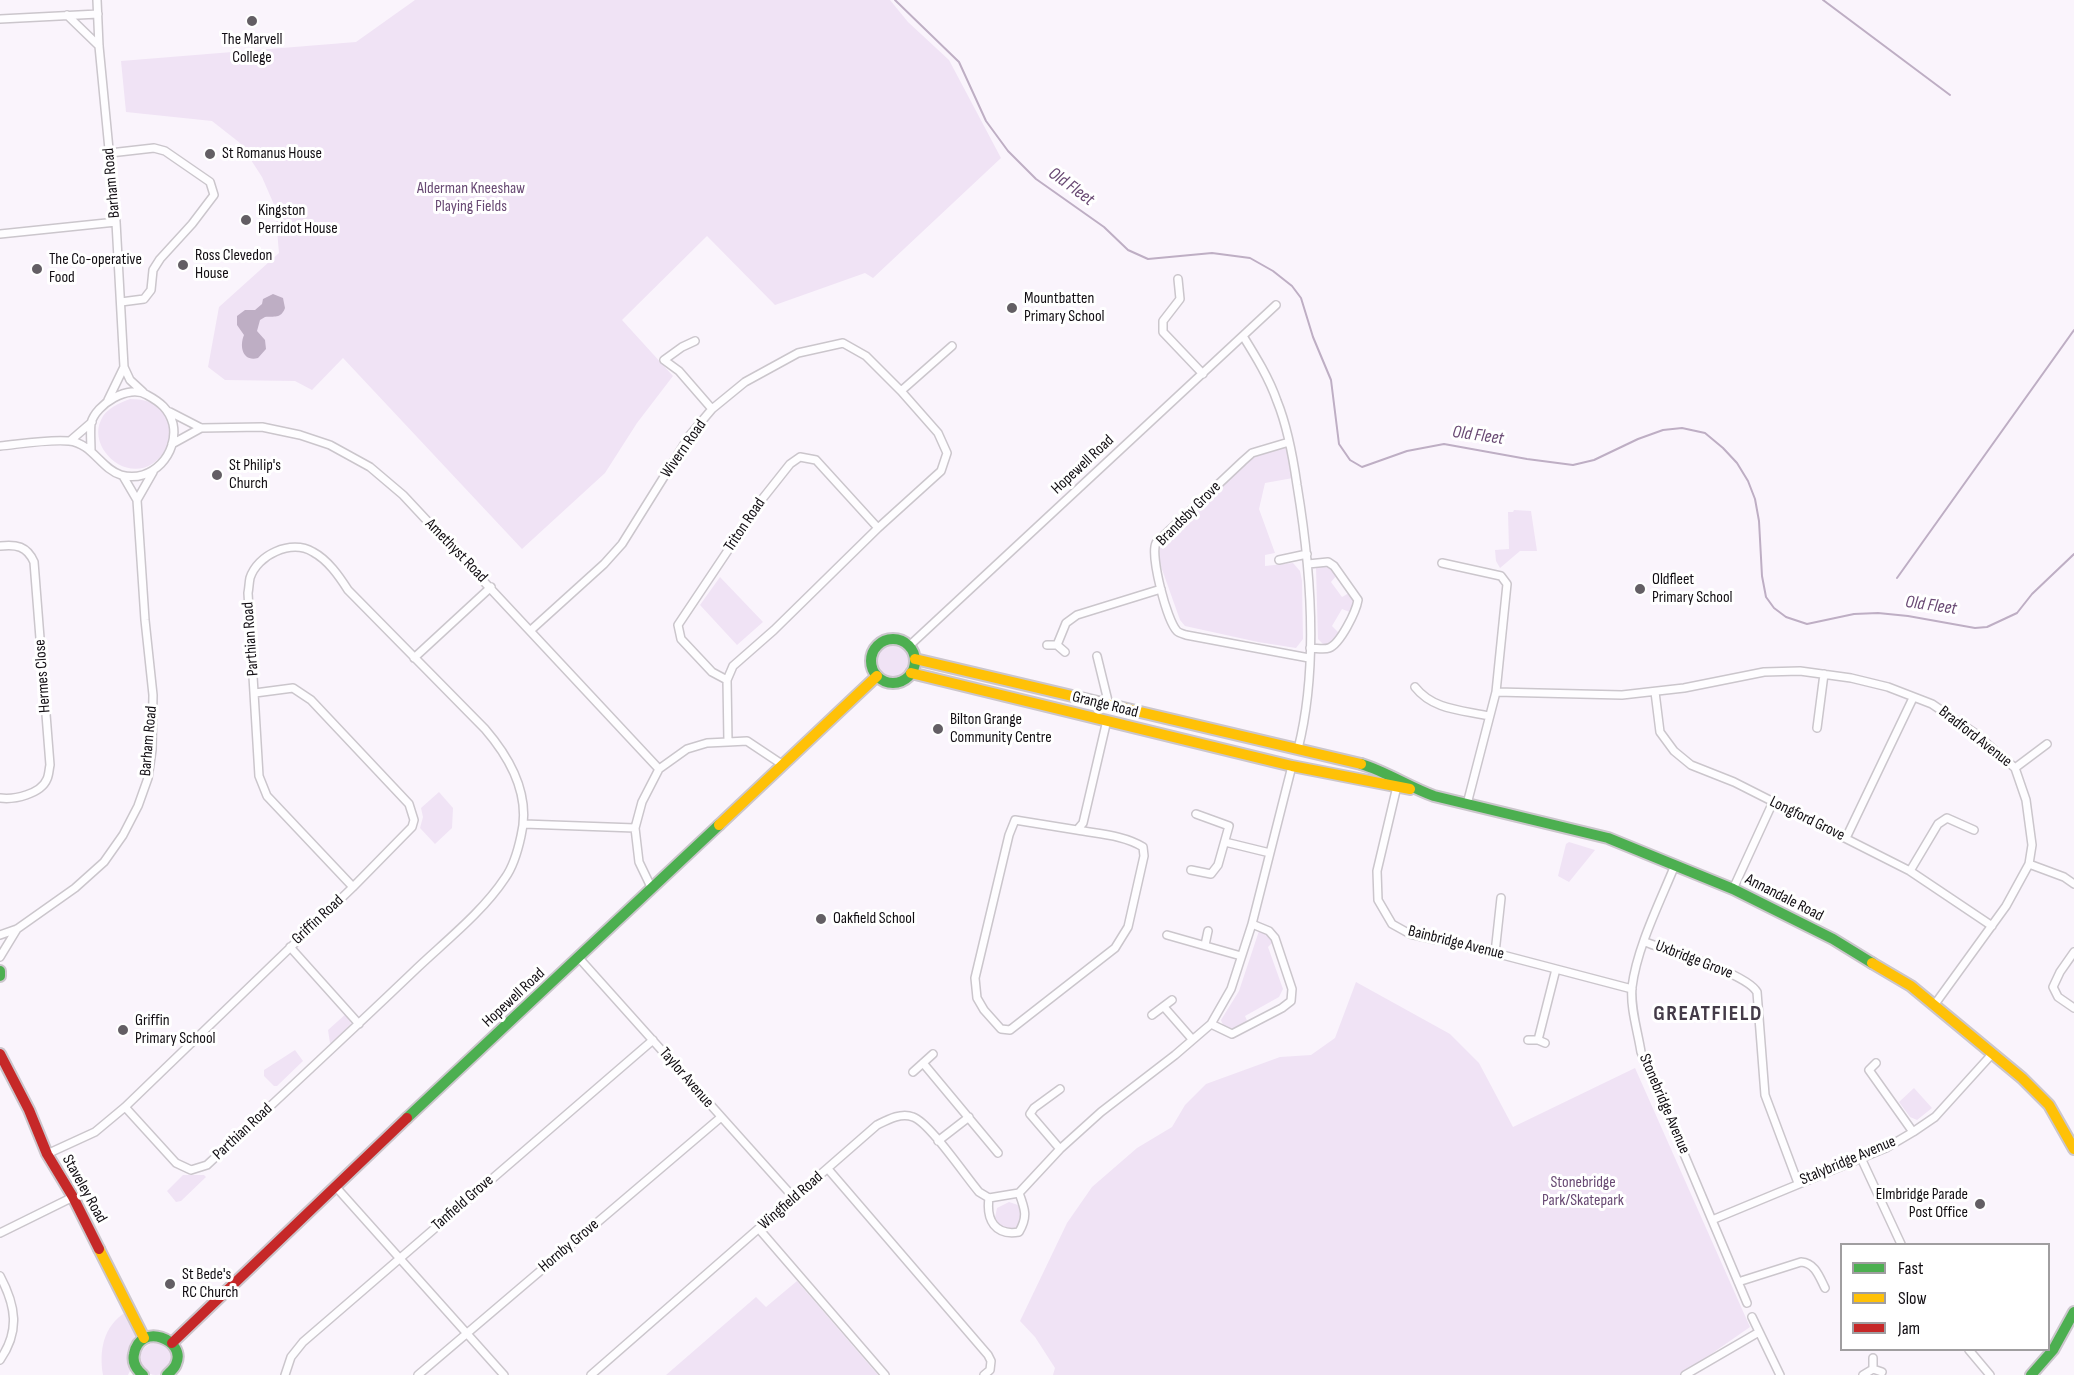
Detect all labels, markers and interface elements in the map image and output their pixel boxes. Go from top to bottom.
marker: The Marvell College [245,14,259,28]
place label: The Marvell College [221,30,283,68]
place label: St Romanus House [222,144,322,164]
street label: Barham Road [99,147,125,219]
marker: St Romanus House [203,147,217,161]
water label: Old Fleet [1044,163,1098,211]
park label: Alderman Kneeshaw Playing Fields [417,179,525,217]
place label: Kingston Perridot House [258,201,338,239]
marker: Kingston Perridot House [239,213,253,227]
place label: Ross Clevedon House [195,246,272,284]
place label: The Co-operative Food [49,250,142,288]
marker: Ross Clevedon House [176,258,190,272]
marker: The Co-operative Food [30,262,44,276]
place label: Mountbatten Primary School [1024,289,1105,327]
marker: Mountbatten Primary School [1005,301,1019,315]
street label: Wivern Road [657,416,711,482]
water label: Old Fleet [1451,422,1505,450]
street label: Hopewell Road [1048,431,1118,499]
place label: St Philip's Church [229,456,281,494]
marker: St Philip's Church [210,468,224,482]
street label: Brandsby Grove [1153,478,1225,550]
street label: Triton Road [720,495,770,555]
street label: Amethyst Road [421,515,491,587]
place label: Oldfleet Primary School [1652,570,1733,608]
marker: Oldfleet Primary School [1633,582,1647,596]
water label: Old Fleet [1904,592,1958,620]
street label: Parthian Road [239,601,263,677]
street label: Hermes Close [31,639,55,713]
street label: Grange Road [1070,688,1140,722]
street label: Bradford Avenue [1934,702,2016,772]
street label: Barham Road [136,705,162,777]
place label: Bilton Grange Community Centre [950,710,1052,748]
marker: Bilton Grange Community Centre [931,722,945,736]
street label: Longford Grove [1766,793,1848,845]
street label: Annandale Road [1742,870,1826,926]
street label: Griffin Road [288,891,348,949]
place label: Oakfield School [833,909,915,929]
marker: Oakfield School [814,912,828,926]
street label: Bainbridge Avenue [1406,922,1506,964]
street label: Uxbridge Grove [1653,936,1735,984]
street label: Hopewell Road [479,964,549,1032]
district label: GREATFIELD [1653,1001,1763,1027]
place label: Griffin Primary School [135,1011,216,1049]
marker: Griffin Primary School [116,1023,130,1037]
street label: Taylor Avenue [655,1044,717,1112]
street label: Stonebridge Avenue [1634,1051,1694,1157]
street label: Parthian Road [209,1100,277,1164]
street label: Stalybridge Avenue [1797,1132,1899,1190]
street label: Staveley Road [57,1152,111,1226]
street label: Wingfield Road [755,1168,827,1234]
street label: Tanfield Grove [428,1171,498,1235]
park label: Stonebridge Park/Skatepark [1542,1173,1624,1211]
place label: Elmbridge Parade Post Office [1876,1185,1968,1223]
marker: Elmbridge Parade Post Office [1973,1197,1987,1211]
street label: Hornby Grove [535,1215,603,1277]
legend [1840,1243,2050,1351]
text: Fast [1898,1258,1923,1279]
place label: St Bede's RC Church [182,1265,238,1303]
marker: St Bede's RC Church [163,1277,177,1291]
text: Slow [1898,1288,1927,1309]
text: Jam [1898,1318,1920,1339]

